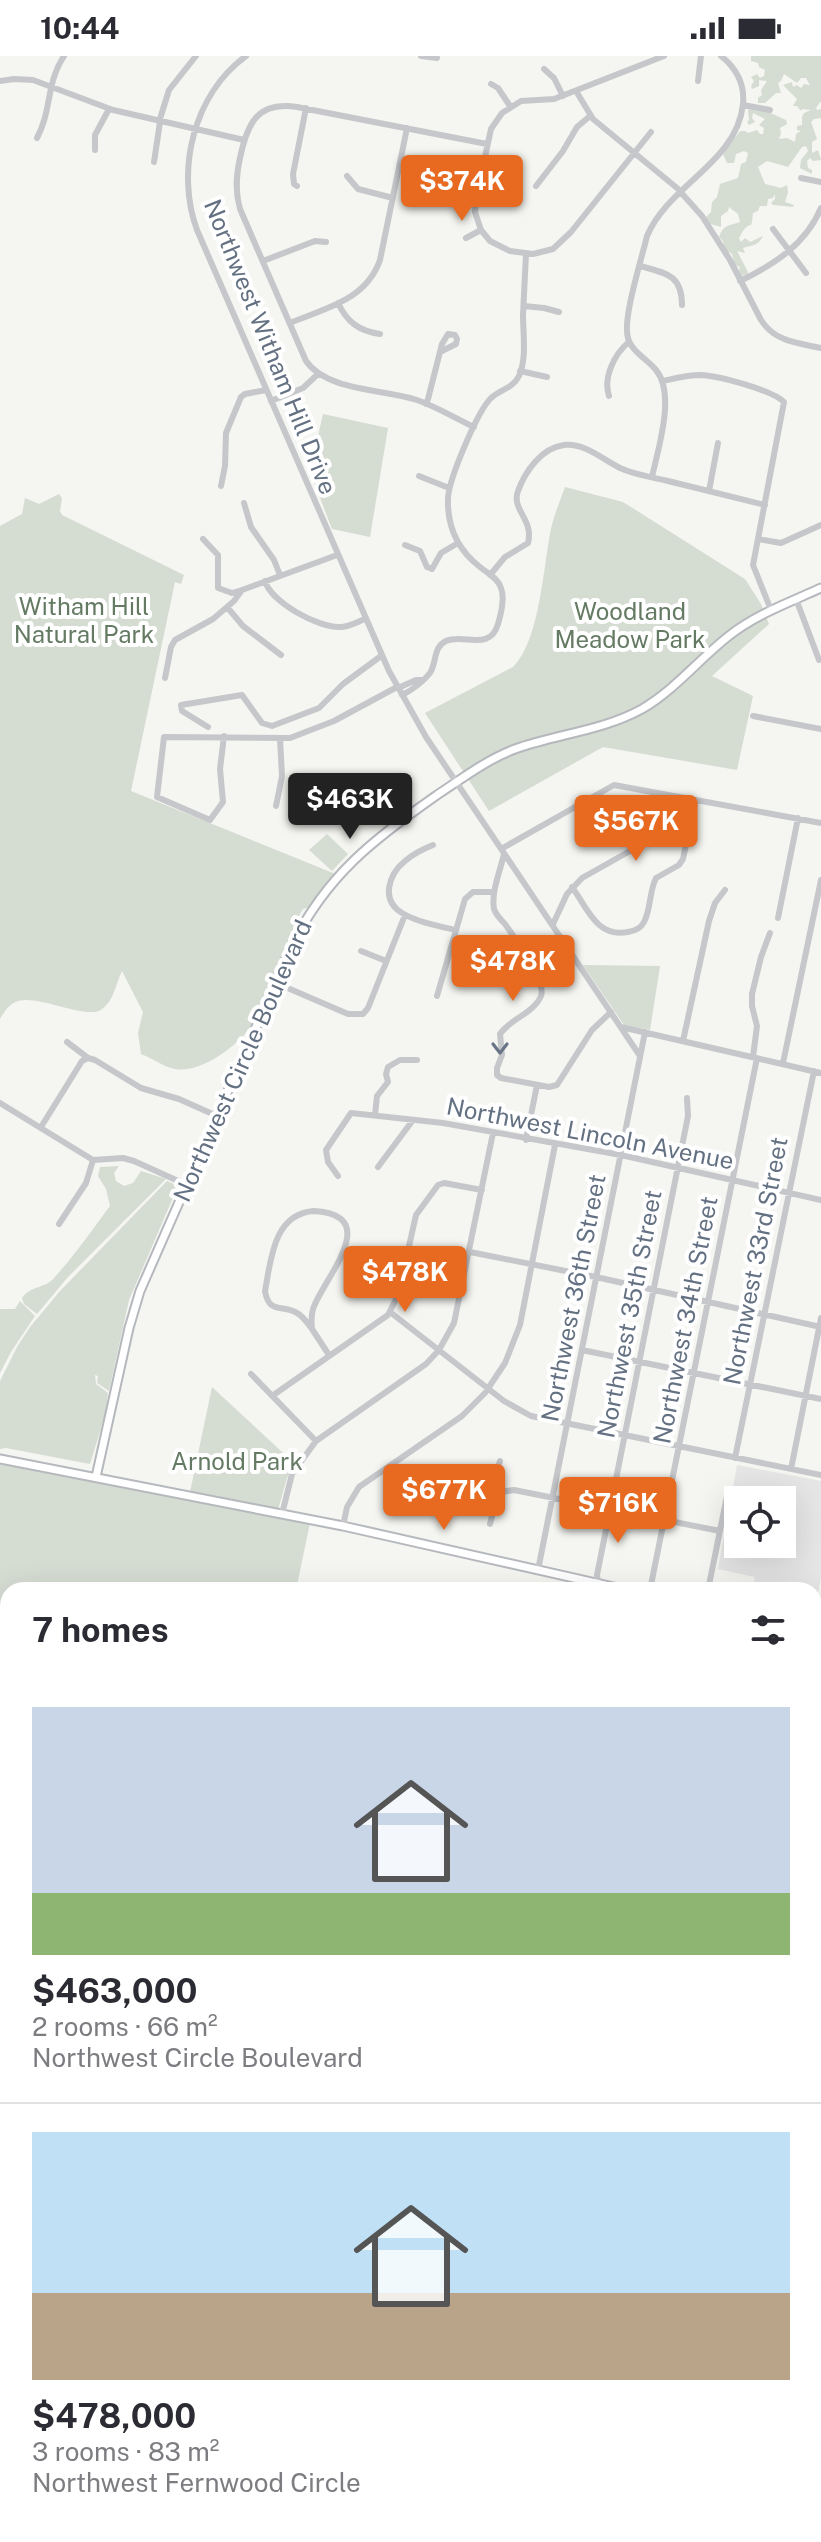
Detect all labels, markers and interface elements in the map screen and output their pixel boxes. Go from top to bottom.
text: 10:44 [40,10,120,46]
pin: $374K [406,155,518,223]
text: $374K [419,165,505,196]
street label: Northwest Witham Hill Drive [199,195,343,498]
park label: Witham Hill Natural Park [14,592,154,648]
park label: Woodland Meadow Park [554,597,706,653]
pin: $463K [294,773,406,841]
text: $463K [306,783,394,814]
pin: $567K [580,795,692,863]
text: $567K [593,805,679,836]
street label: Northwest Circle Boulevard [167,915,317,1206]
pin: $478K [457,935,569,1003]
text: $478K [470,945,556,976]
one-way arrow [491,1042,509,1055]
street label: Northwest Lincoln Avenue [444,1091,736,1175]
street label: Northwest 33rd Street [717,1135,793,1387]
street label: Northwest 36th Street [535,1172,611,1424]
street label: Northwest 35th Street [591,1187,667,1440]
street label: Northwest 34th Street [647,1194,723,1446]
pin: $478K [349,1246,461,1314]
text: $478K [362,1256,448,1287]
park label: Arnold Park [171,1447,303,1475]
pin: $677K [388,1464,500,1532]
text: $677K [401,1474,487,1505]
pin: $716K [562,1477,674,1545]
map controls [724,1486,796,1558]
button: locate [724,1486,796,1558]
text: $716K [577,1487,659,1518]
icon: filters [746,1608,790,1652]
text: 7 homes [32,1610,169,1650]
icon: home [339,1759,483,1903]
text: $463,000 [32,1971,197,2011]
text: 2 rooms · 66 m² [32,2011,218,2042]
text: Northwest Circle Boulevard [32,2042,363,2073]
icon: home [339,2184,483,2328]
text: $478,000 [32,2396,196,2436]
text: 3 rooms · 83 m² [32,2436,219,2467]
text: Northwest Fernwood Circle [32,2467,361,2498]

